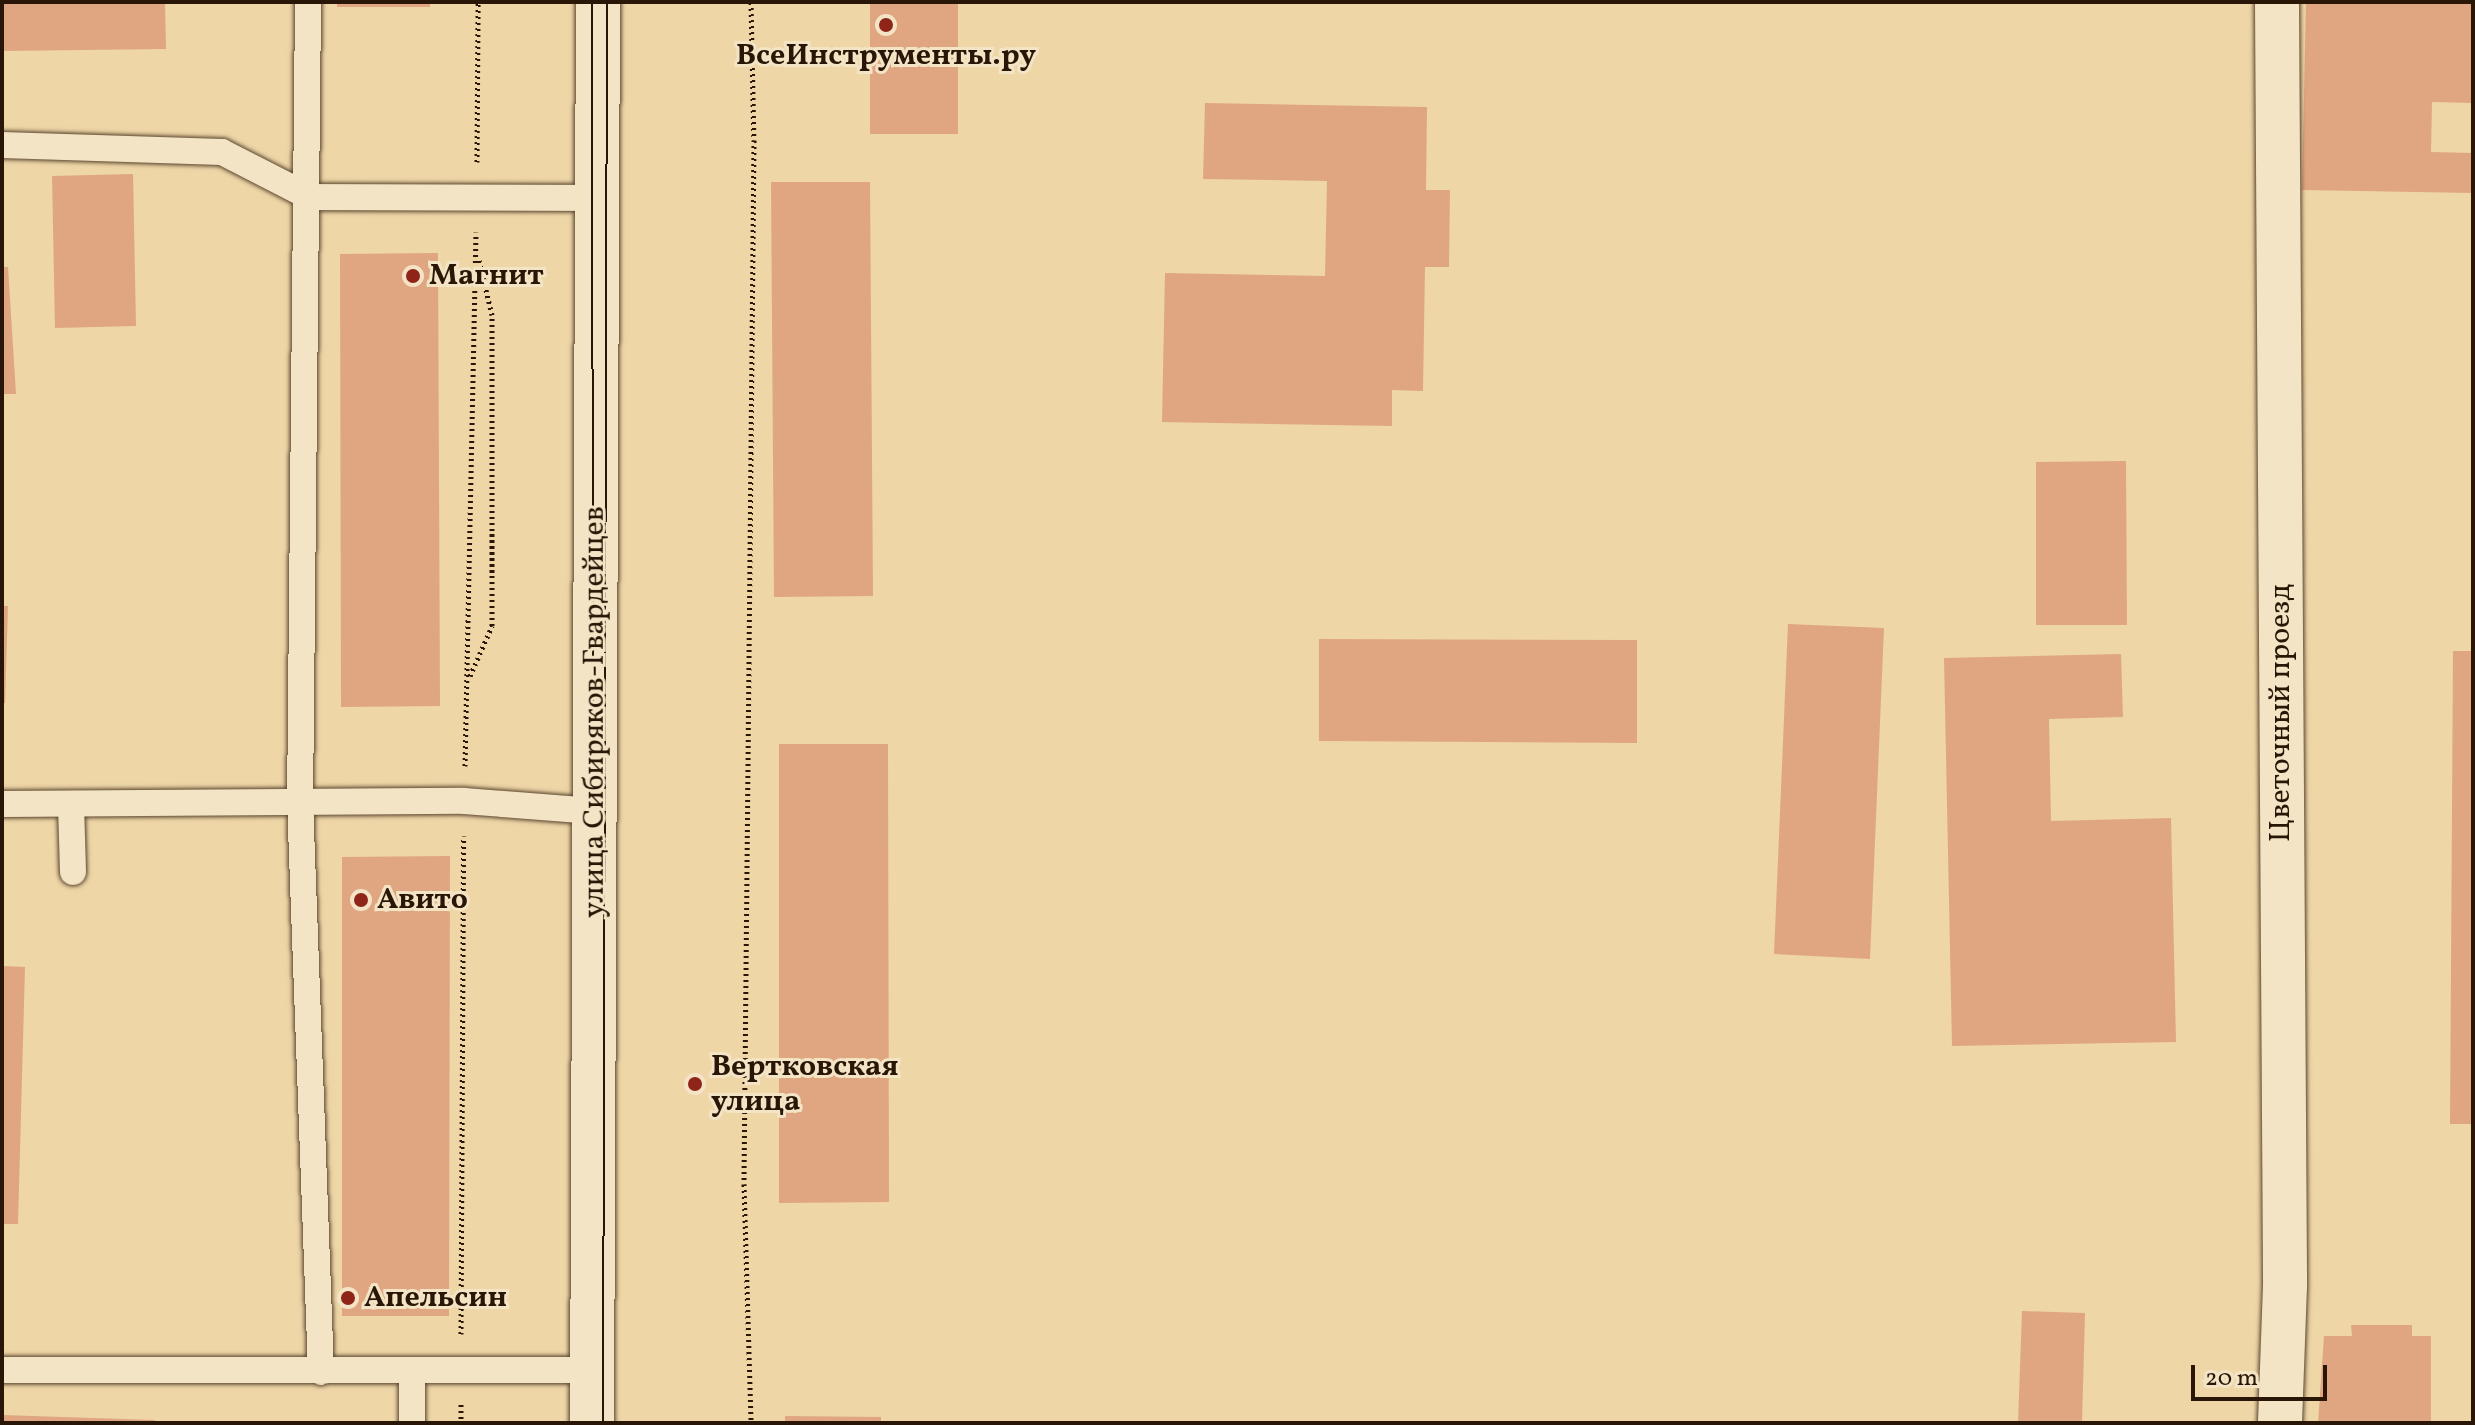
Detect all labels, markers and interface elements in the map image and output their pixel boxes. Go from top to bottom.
marker: ВсеИнструменты.ру [877,16,895,34]
place label: ВсеИнструменты.ру [736,38,1036,74]
place label: Магнит [429,258,544,294]
marker: Магнит [404,267,422,285]
street label: улица Сибиряков-Гвардейцев [577,506,613,918]
street label: Цветочный проезд [2263,584,2299,842]
place label: Авито [377,882,468,918]
marker: Авито [352,891,370,909]
place label: Вертковская улица [711,1049,899,1120]
marker: Вертковская улица [686,1075,704,1093]
place label: Апельсин [364,1280,507,1316]
marker: Апельсин [339,1289,357,1307]
scale bar [2195,1349,2331,1399]
text: 20 m [2205,1362,2258,1396]

